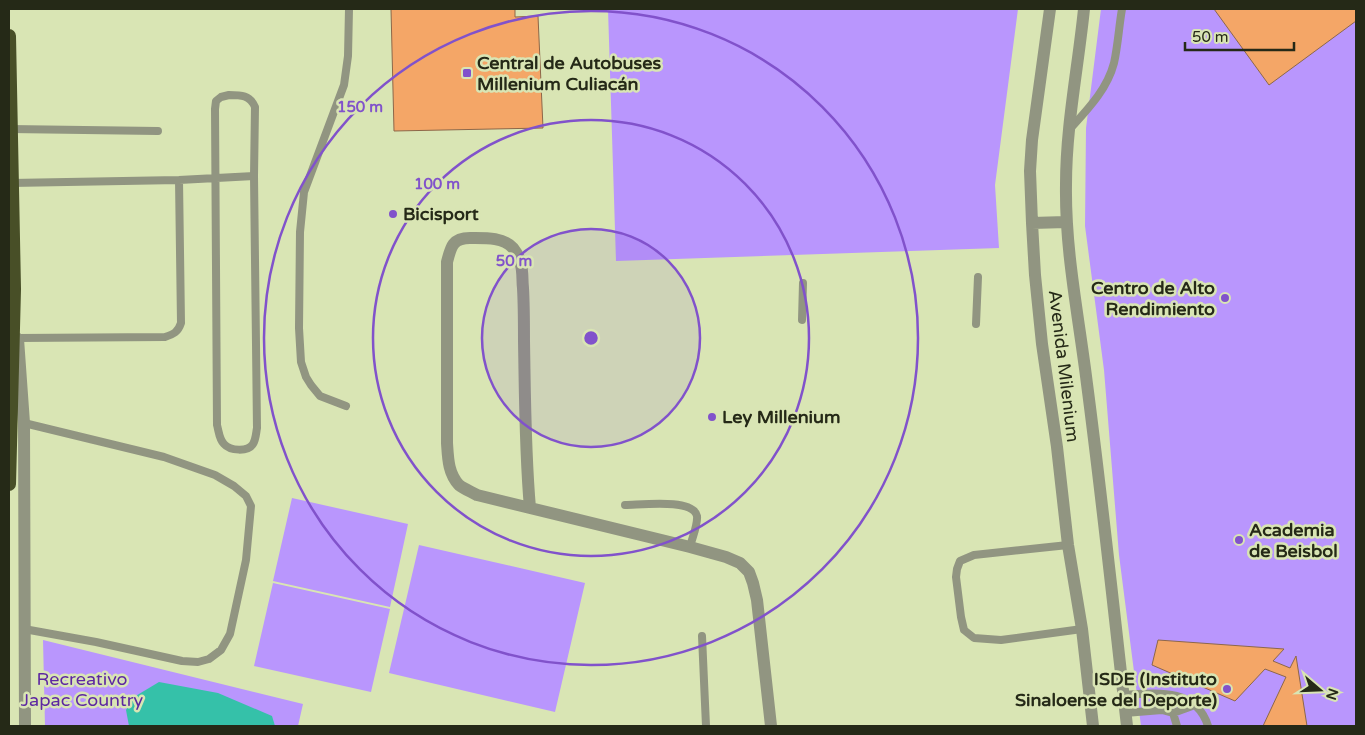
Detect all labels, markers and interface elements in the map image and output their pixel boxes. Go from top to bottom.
scale bar [1185,20,1294,52]
text: 50 m [1192,28,1229,46]
place label: Central de Autobuses Millenium Culiacán [477,52,661,95]
marker: Central de Autobuses Millenium Culiacán [461,67,473,79]
text: 150 m [337,98,383,116]
text: 100 m [414,175,460,193]
place label: Bicisport [403,203,479,225]
marker: Bicisport [387,208,399,220]
text: 50 m [496,252,532,270]
place label: Centro de Alto Rendimiento [1091,277,1215,320]
street label: Avenida Milenium [1044,289,1084,443]
marker: Centro de Alto Rendimiento [1219,292,1231,304]
centre of rings [582,329,600,347]
place label: Ley Millenium [722,406,841,428]
marker: Ley Millenium [706,411,718,423]
place label: Academia de Beisbol [1249,519,1338,562]
marker: Academia de Beisbol [1233,534,1245,546]
north arrow [1295,665,1345,715]
park label: Recreativo Japac Country [21,668,144,711]
place label: ISDE (Instituto Sinaloense del Deporte) [1015,668,1217,711]
marker: ISDE (Instituto Sinaloense del Deporte) [1221,683,1233,695]
text: N [1322,686,1342,702]

